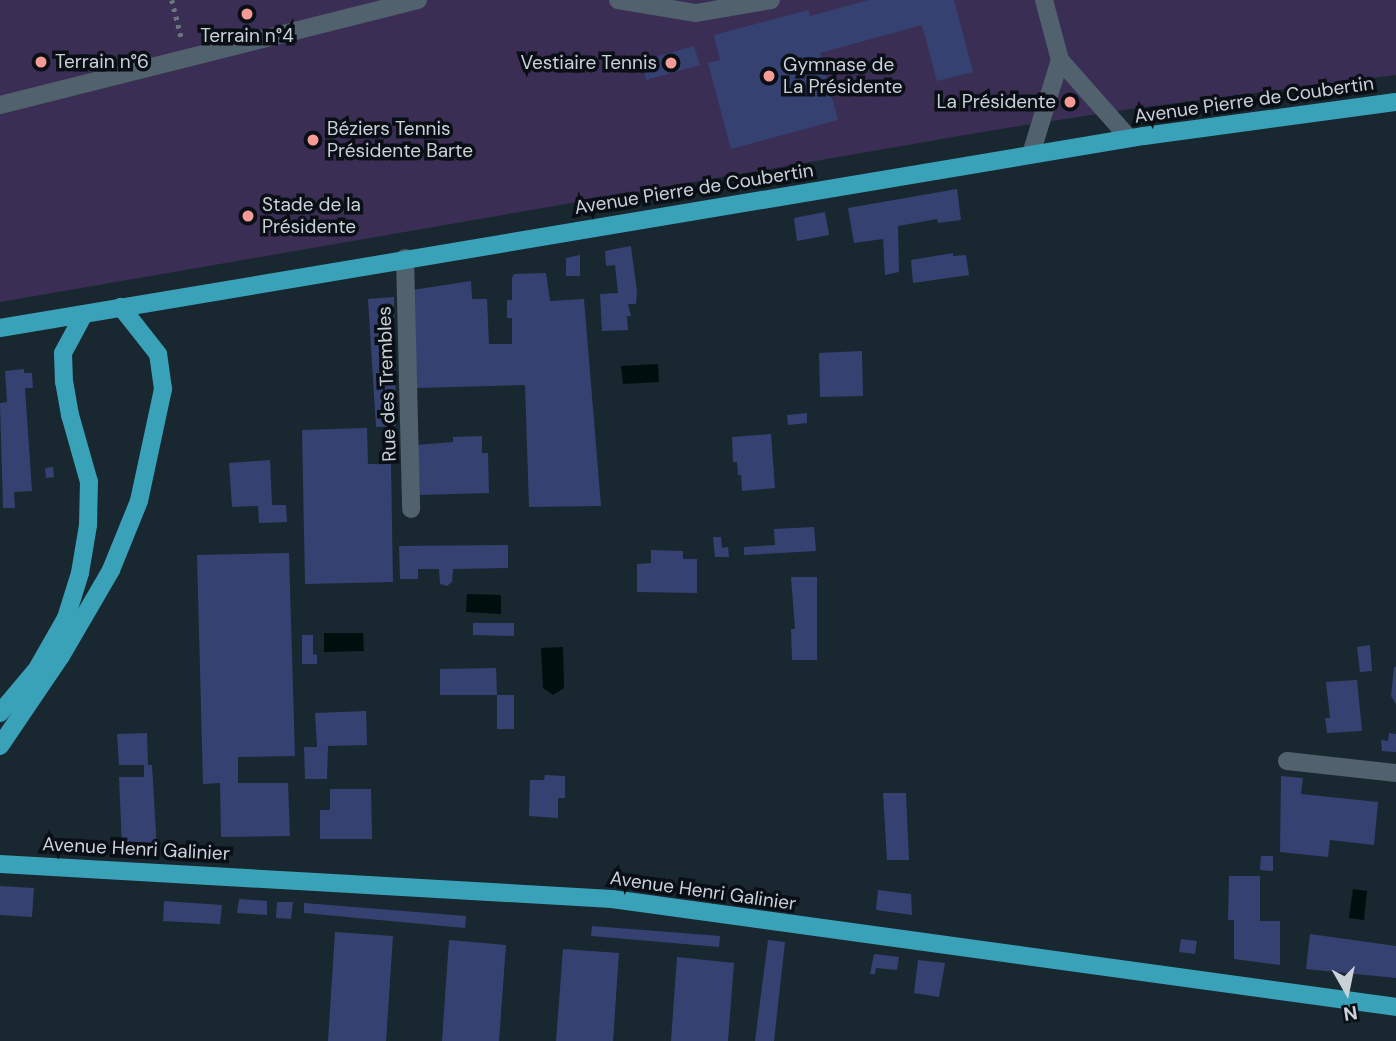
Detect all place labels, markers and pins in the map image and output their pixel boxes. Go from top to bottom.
marker: Terrain n°4 [239,6,255,22]
place label: Terrain n°4 [200,25,294,47]
place label: Terrain n°6 [55,51,149,73]
place label: Vestiaire Tennis [521,52,657,74]
marker: Terrain n°6 [33,54,49,70]
place label: Gymnase de La Présidente [783,54,903,98]
marker: Vestiaire Tennis [663,55,679,71]
marker: Gymnase de La Présidente [761,68,777,84]
place label: La Présidente [936,91,1056,113]
marker: La Présidente [1062,94,1078,110]
place label: Béziers Tennis Présidente Barte [327,118,473,162]
marker: Béziers Tennis Présidente Barte [305,132,321,148]
place label: Stade de la Présidente [262,194,361,238]
marker: Stade de la Présidente [240,208,256,224]

